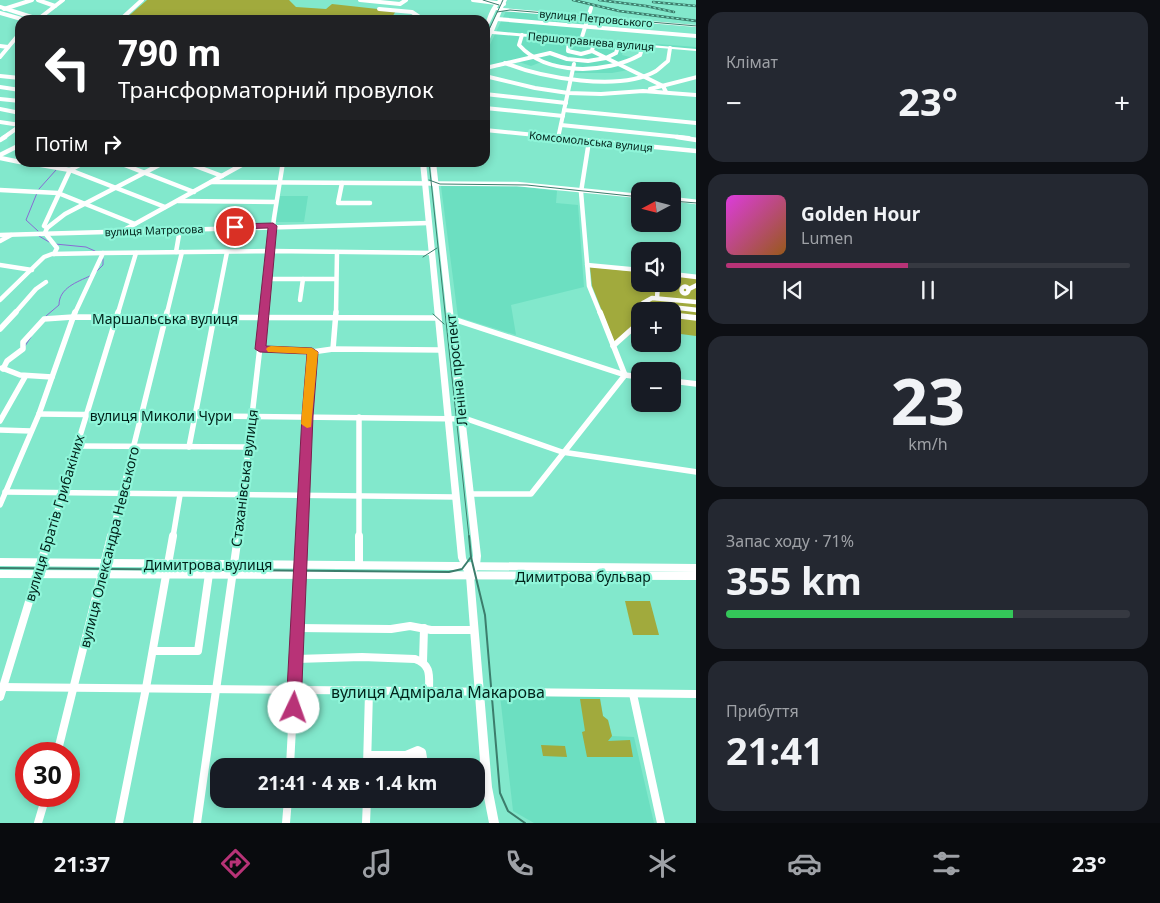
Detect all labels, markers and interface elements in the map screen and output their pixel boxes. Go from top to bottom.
street label: вулиця Петровського [539,6,653,30]
street label: Першотравнева вулиця [527,28,655,54]
text: 790 m [118,29,221,76]
icon: left [35,35,100,100]
text: Клімат [726,51,778,73]
text: Трансформаторний провулок [118,74,434,104]
text: 23° [898,75,958,127]
text: − [726,83,742,121]
text: + [1114,83,1130,121]
street label: Комсомольська вулиця [528,127,654,155]
icon: right [98,130,126,158]
text: Потім [35,131,88,157]
north arrow [631,182,681,232]
map controls [631,182,681,412]
text: Golden Hour [801,201,920,227]
pin [214,206,256,248]
icon: arrive [221,213,249,241]
street label: вулиця Матросова [104,221,204,239]
text: Lumen [801,227,853,249]
button: sound [631,242,681,292]
icon: previous [779,276,807,304]
icon: pause [914,276,942,304]
icon: next [1049,276,1077,304]
button: + [631,302,681,352]
street label: Маршальська вулиця [92,309,238,328]
street label: Леніна проспект [441,313,471,427]
text: 23 [891,356,965,444]
button: − [631,362,681,412]
street label: вулиця Миколи Чури [90,406,232,425]
street label: Стаханівська вулиця [226,408,262,548]
street label: вулиця Братів Грибакіних [20,432,89,604]
text: km/h [908,433,948,455]
street label: вулиця Олександра Невського [75,444,143,650]
text: Запас ходу · 71% [726,530,854,552]
text: 355 km [726,554,862,606]
street label: Димитрова вулиця [144,555,272,574]
street label: Димитрова бульвар [515,567,651,586]
position arrow [267,681,319,733]
street label: вулиця Адмірала Макарова [331,681,545,703]
text: Прибуття [726,700,799,722]
text: 21:41 [726,724,824,776]
speed limit sign: 30 [15,742,80,807]
text: 21:41 · 4 хв · 1.4 km [258,770,437,796]
icon: directions [218,846,253,881]
icon: music [360,846,395,881]
icon: phone [502,846,537,881]
icon: climate [645,846,680,881]
icon: car [787,846,822,881]
icon: filters [929,846,964,881]
text: 21:37 [54,848,110,878]
text: 23° [1072,848,1106,878]

